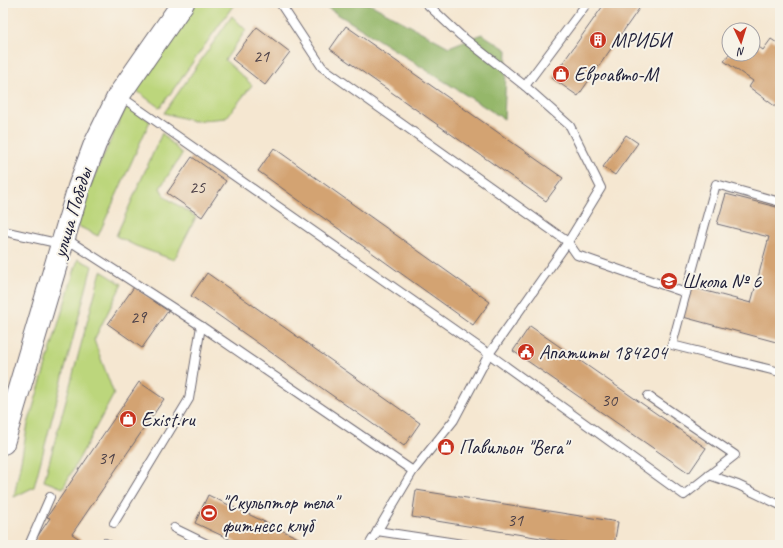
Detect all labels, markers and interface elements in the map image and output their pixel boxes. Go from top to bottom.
north arrow [721,22,761,62]
place label: МРИБИ [611,28,674,53]
building icon: МРИБИ [588,30,608,50]
house number: 21 [253,45,270,67]
text: N [736,45,746,59]
place label: Евроавто-М [574,62,659,87]
shop icon: Евроавто-М [551,64,571,84]
street label: улица Победы [46,164,98,262]
house number: 25 [189,176,206,198]
place label: Школа № 6 [682,269,762,294]
school or university icon: Школа № 6 [659,271,679,291]
house number: 29 [130,306,148,328]
place label: Апатиты 184204 [539,340,669,365]
public building icon: Апатиты 184204 [516,342,536,362]
house number: 30 [601,389,619,411]
place label: Exist.ru [141,407,196,432]
shop icon: Exist.ru [118,409,138,429]
place label: Павильон "Вега" [459,435,572,460]
shop icon: Павильон "Вега" [436,437,456,457]
house number: 31 [98,447,115,469]
place label: "Скульптор тела" фитнесс клуб [222,490,342,538]
sports icon: "Скульптор тела" фитнесс клуб [199,503,219,523]
house number: 31 [507,509,524,531]

